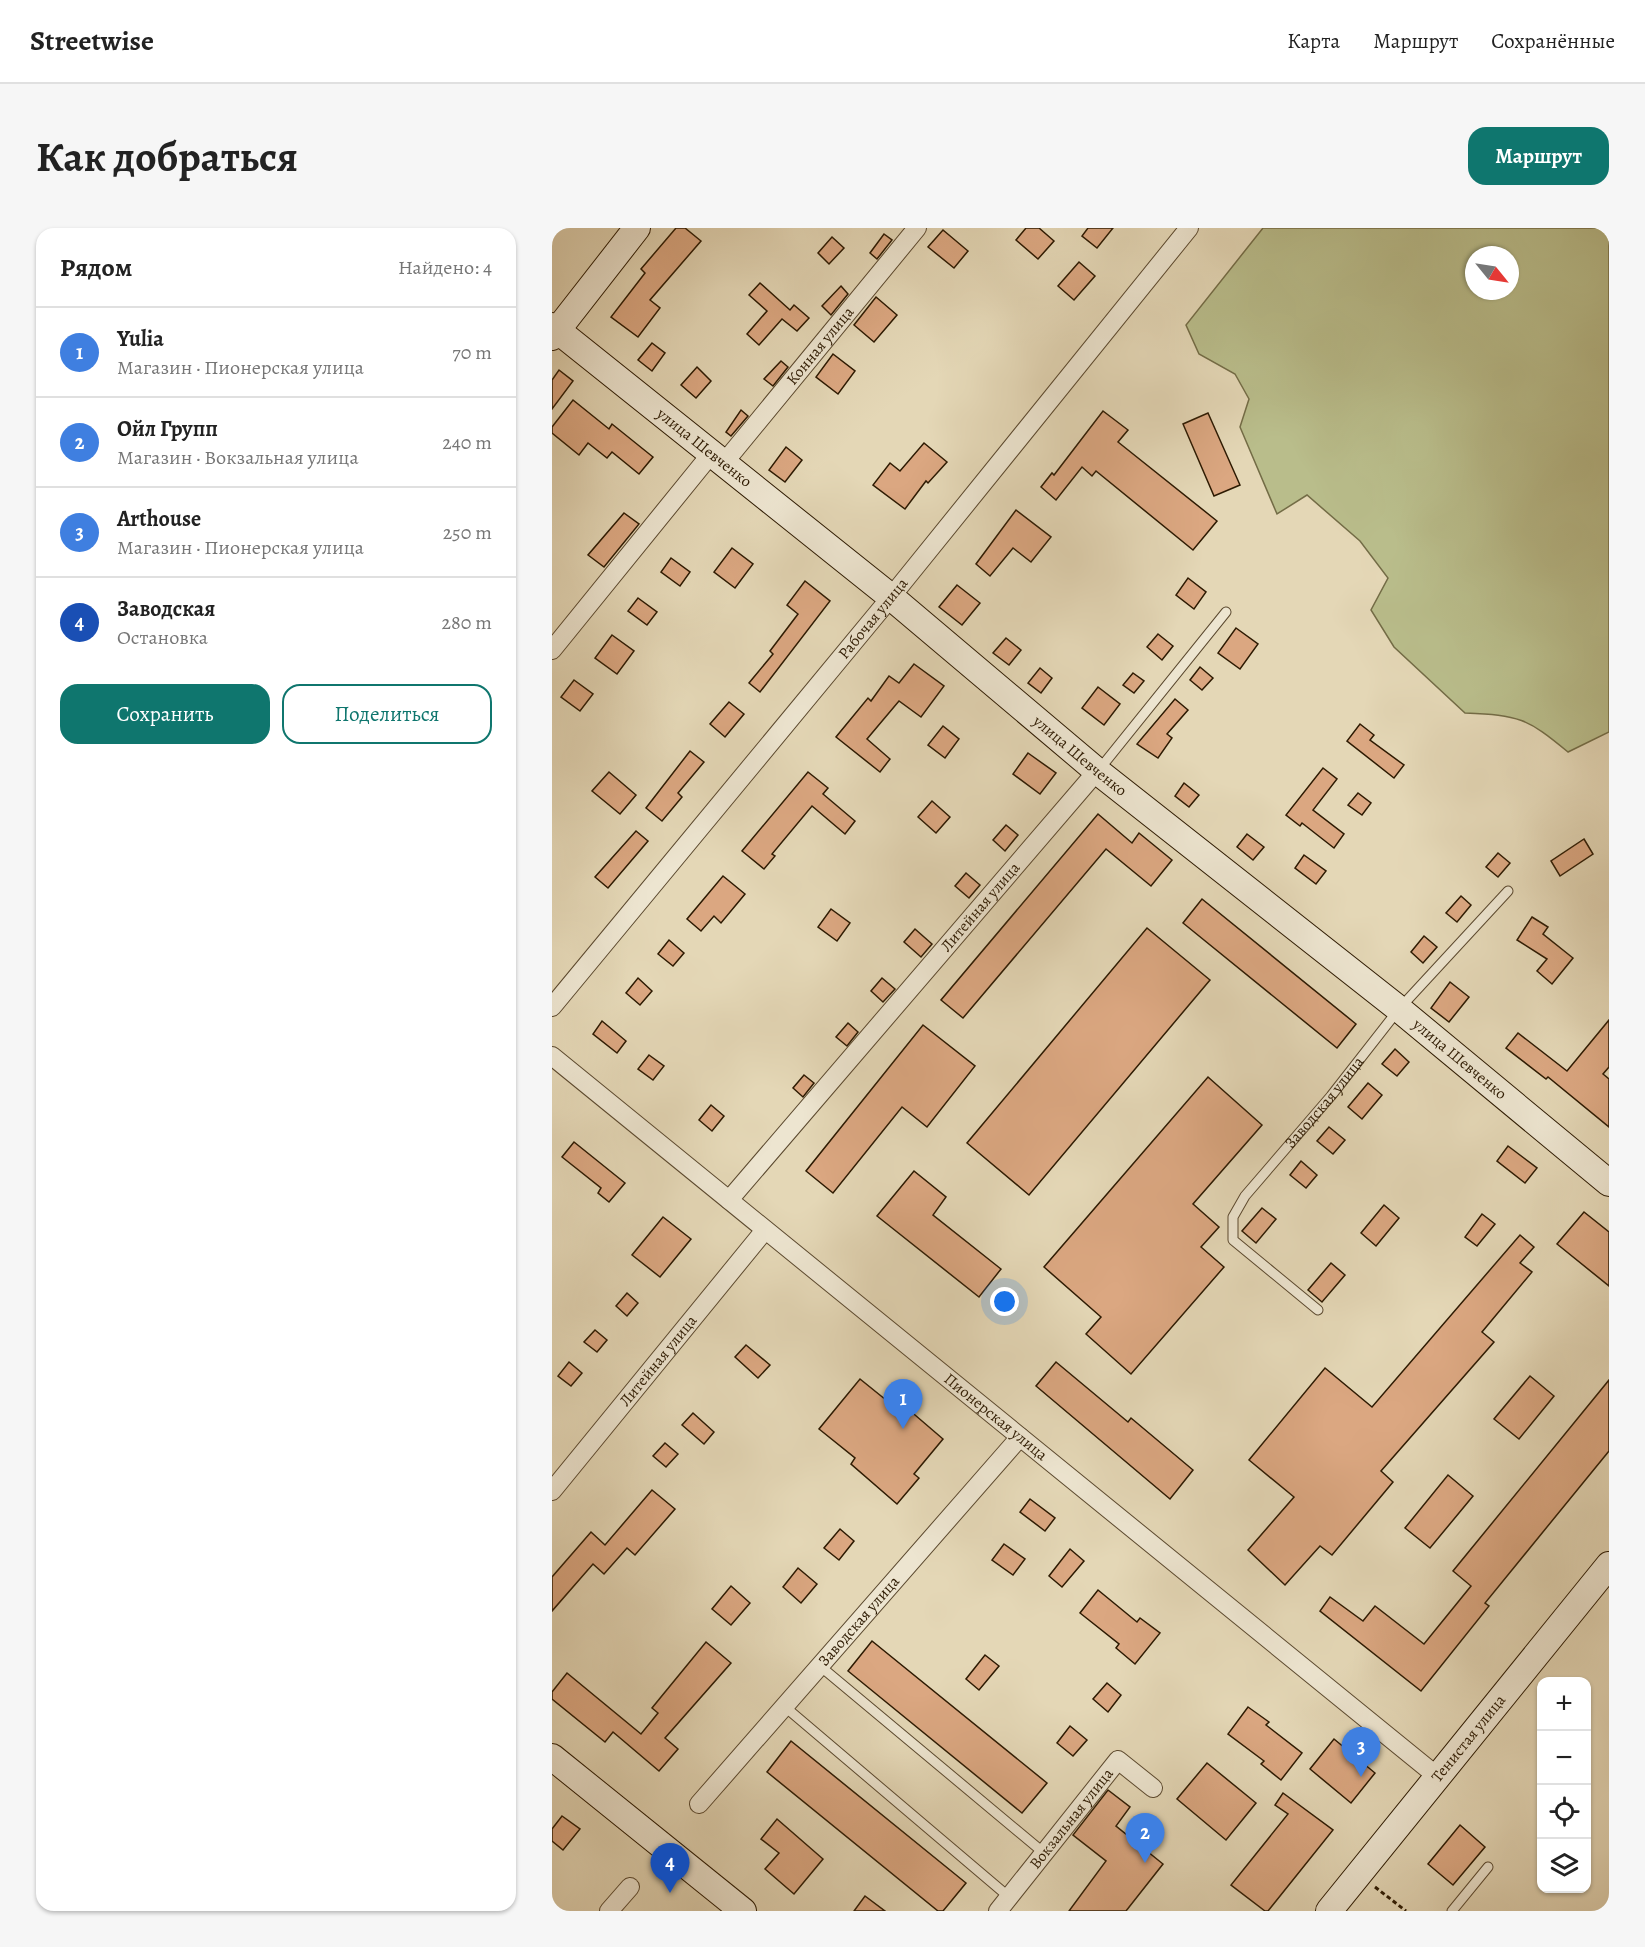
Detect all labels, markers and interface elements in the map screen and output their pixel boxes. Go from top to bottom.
text: Streetwise [30,22,154,60]
text: Карта [1287,27,1340,55]
text: Маршрут [1373,27,1458,55]
text: Сохранённые [1491,27,1615,55]
button: Маршрут [1468,127,1609,185]
text: Как добраться [36,128,298,185]
north arrow [1465,246,1519,300]
text: Рядом [60,250,132,285]
text: Найдено: 4 [398,254,492,281]
street label: Конная улица [781,301,859,390]
text: Yulia [117,324,164,354]
text: 1 [76,339,83,366]
text: 70 m [452,339,492,366]
text: Магазин · Пионерская улица [117,354,364,381]
street label: улица Шевченко [651,402,757,493]
text: Ойл Групп [117,414,218,444]
text: 2 [75,429,84,456]
text: 240 m [442,429,492,456]
text: Магазин · Вокзальная улица [117,444,359,471]
text: Arthouse [117,504,201,534]
text: 3 [75,519,84,546]
text: 250 m [443,519,492,546]
text: Магазин · Пионерская улица [117,534,364,561]
street label: Рабочая улица [833,573,914,664]
text: Заводская [117,594,215,624]
text: 4 [75,609,84,636]
text: 280 m [442,609,492,636]
text: Остановка [117,624,208,651]
button: Сохранить [60,684,270,744]
button: Поделиться [282,684,492,744]
street label: улица Шевченко [1027,710,1132,802]
street label: Литейная улица [936,857,1026,957]
street label: улица Шевченко [1407,1013,1511,1105]
street label: Заводская улица [1280,1051,1369,1153]
your location [990,1287,1019,1316]
street label: Литейная улица [614,1310,703,1411]
street label: Пионерская улица [939,1368,1053,1466]
pin: 1 [884,1380,922,1429]
street label: Заводская улица [813,1571,905,1671]
map controls [1537,1677,1591,1893]
button: + [1537,1677,1591,1731]
street label: Тенистая улица [1426,1689,1511,1787]
pin: 3 [1342,1728,1380,1777]
button: − [1537,1731,1591,1785]
street label: Вокзальная улица [1024,1763,1119,1874]
button: locate [1537,1785,1591,1839]
pin: 2 [1126,1814,1164,1863]
button: layers [1537,1839,1591,1893]
pin: 4 [650,1844,690,1893]

